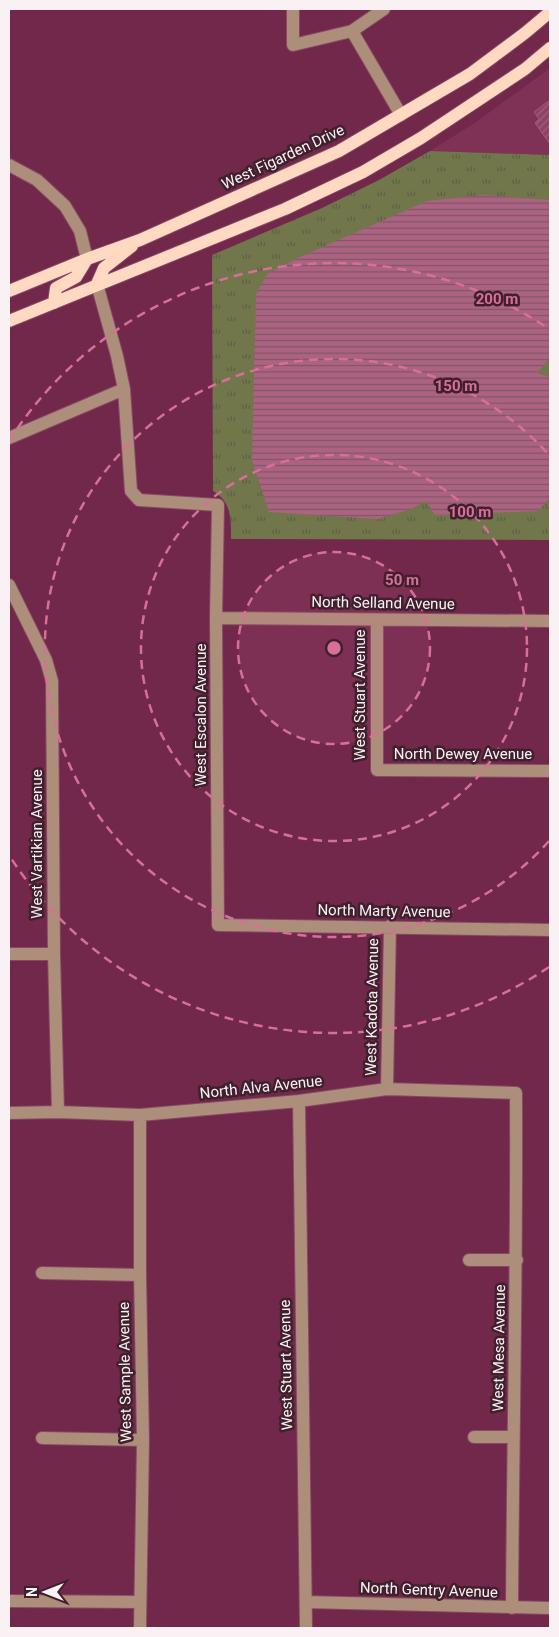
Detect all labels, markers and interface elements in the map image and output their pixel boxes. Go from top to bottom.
street label: West Figarden Drive [219,121,347,193]
text: 200 m [476,290,518,308]
text: 150 m [435,377,477,395]
text: 100 m [449,503,491,521]
text: 50 m [385,571,419,589]
street label: North Selland Avenue [311,593,455,613]
street label: West Stuart Avenue [351,630,369,760]
centre of rings [325,639,343,657]
street label: West Escalon Avenue [192,643,210,786]
street label: North Dewey Avenue [394,745,532,763]
street label: West Vartikian Avenue [28,769,46,919]
street label: North Marty Avenue [317,901,451,921]
street label: West Kadota Avenue [362,938,382,1076]
street label: North Alva Avenue [199,1072,323,1102]
street label: West Mesa Avenue [489,1284,509,1412]
street label: West Stuart Avenue [276,1299,296,1431]
street label: West Sample Avenue [115,1302,135,1442]
north arrow [20,1567,70,1617]
street label: North Gentry Avenue [360,1579,498,1601]
text: N [24,1587,40,1597]

